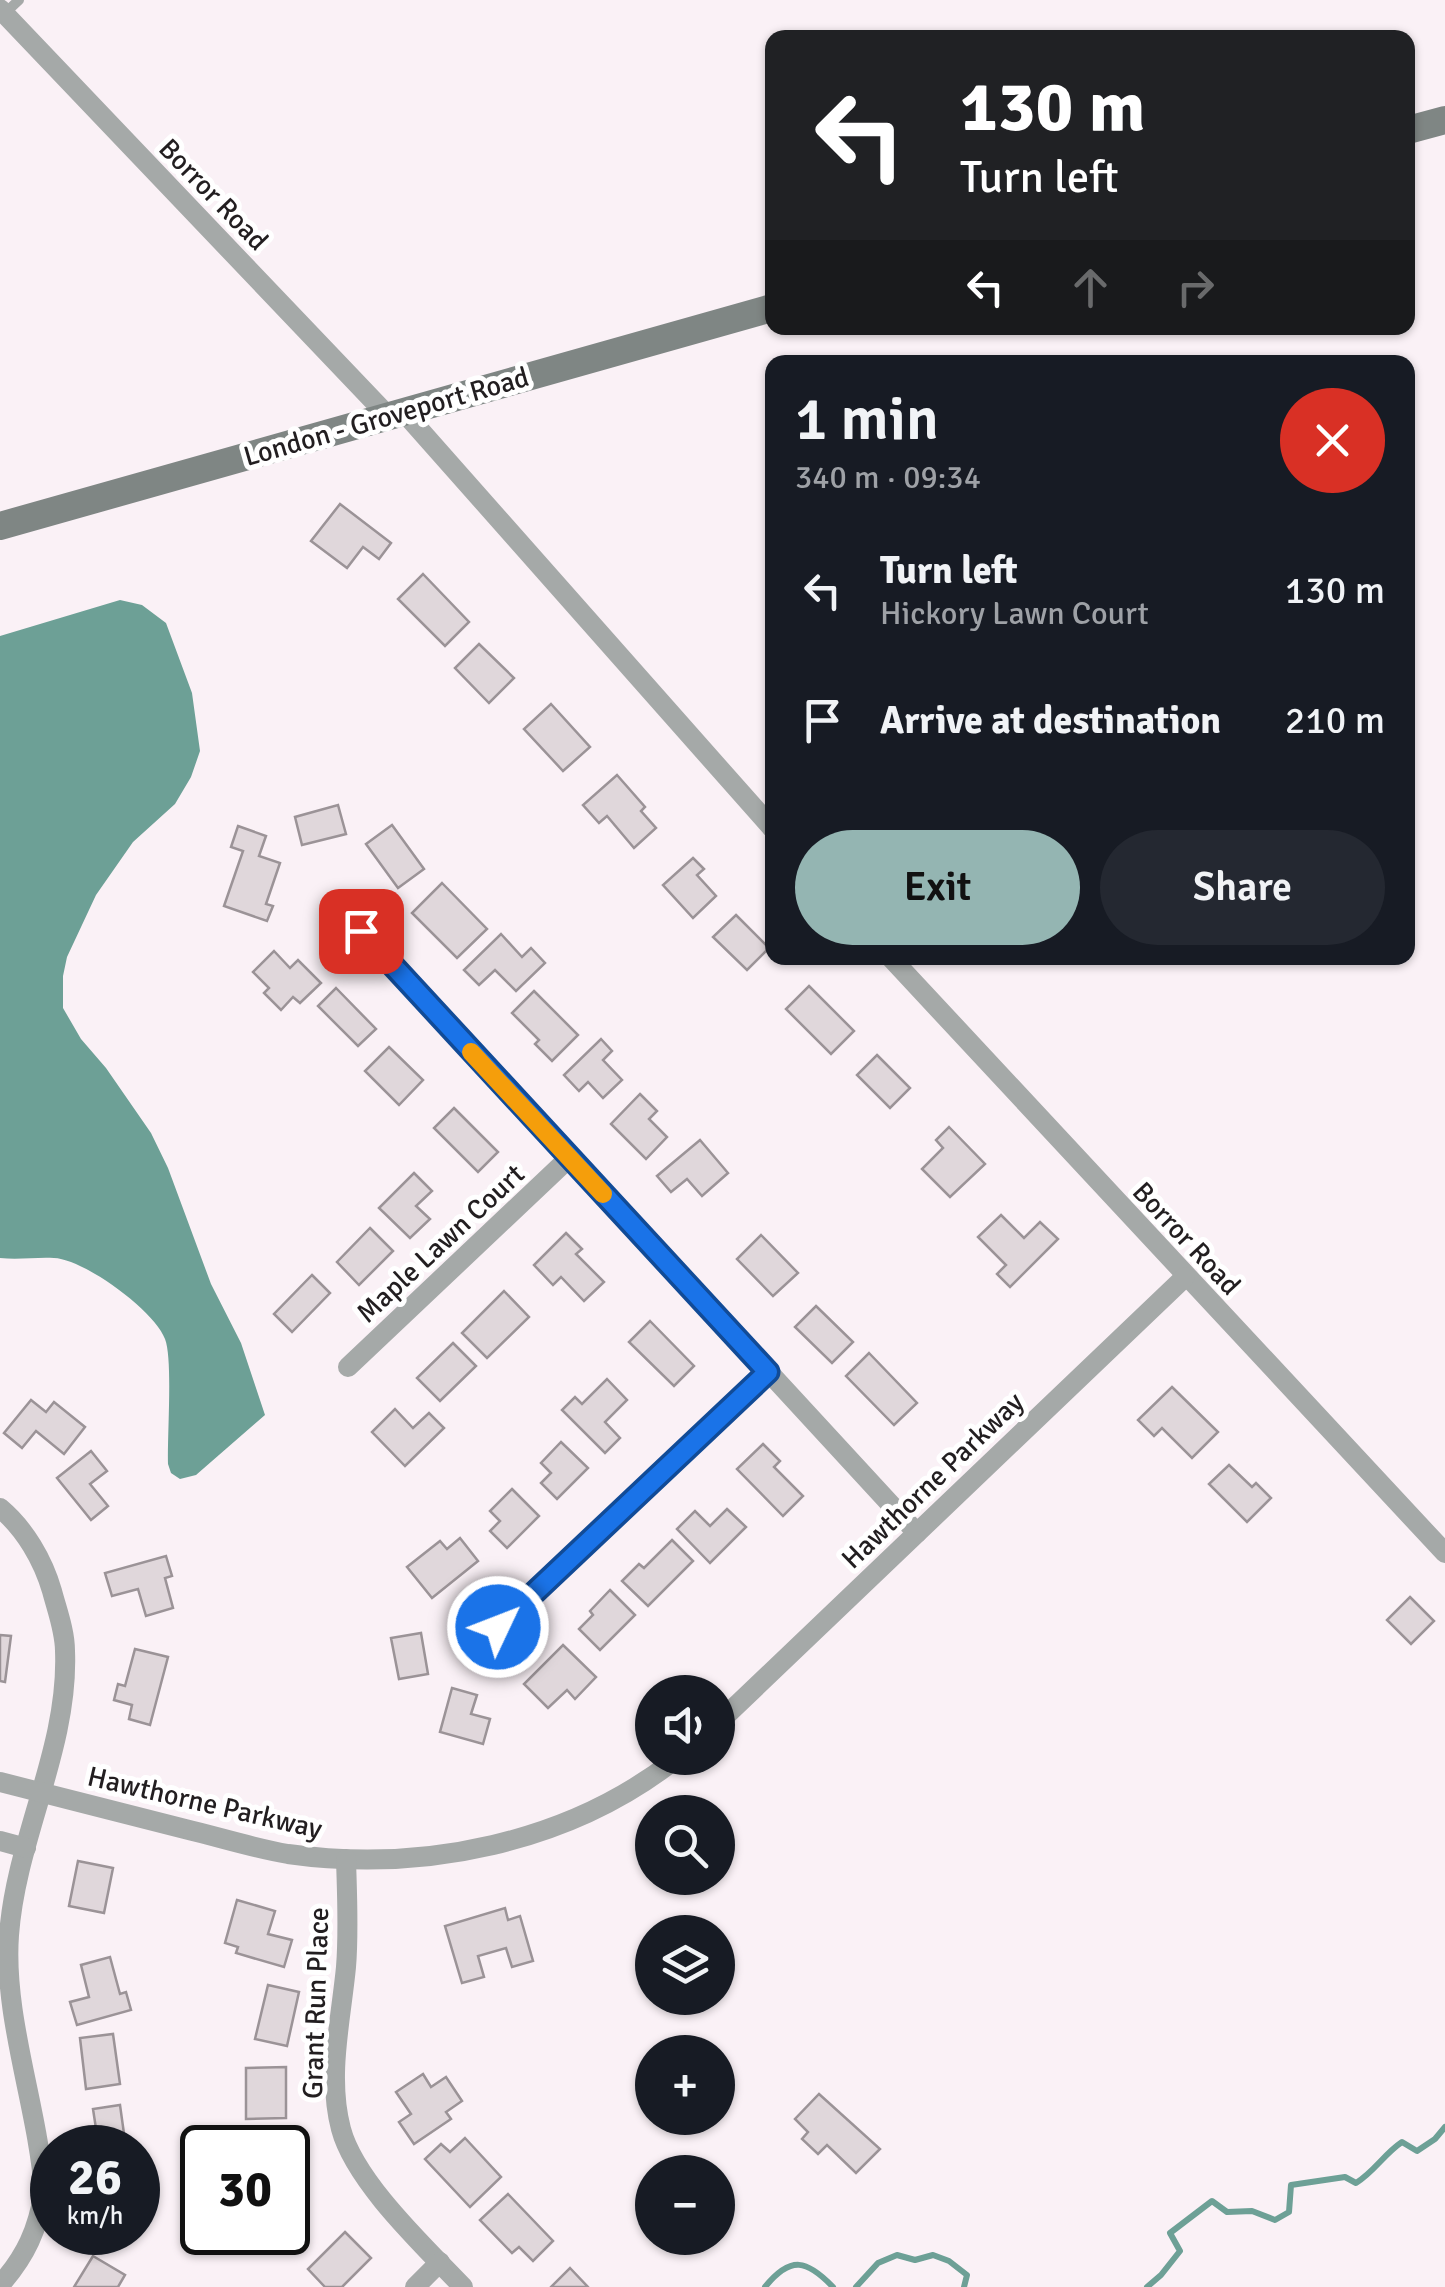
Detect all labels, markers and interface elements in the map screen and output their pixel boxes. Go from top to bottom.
text: 130 m [960,64,1145,150]
icon: left [795,70,925,200]
street label: Borror Road [152,132,275,258]
text: Turn left [960,150,1119,205]
icon: left [958,260,1013,315]
icon: ahead [1063,260,1118,315]
icon: right [1168,260,1223,315]
street label: London - Groveport Road [240,360,533,474]
text: 1 min [795,383,939,457]
button: close [1280,388,1385,493]
text: 340 m · 09:34 [795,458,981,497]
text: Turn left [880,547,1018,594]
icon: left [795,563,850,618]
text: 130 m [1285,567,1385,614]
text: Hickory Lawn Court [880,594,1149,633]
icon: arrive [795,693,850,748]
text: Arrive at destination [880,697,1221,744]
text: 210 m [1285,697,1385,744]
button: Exit [795,830,1080,945]
button: Share [1100,830,1385,945]
pin [319,889,404,974]
icon: arrive [334,904,389,959]
street label: Maple Lawn Court [350,1157,532,1330]
street label: Borror Road [1125,1175,1247,1302]
street label: Hawthorne Parkway [835,1385,1031,1576]
position arrow [446,1575,550,1679]
map controls [635,1675,735,2255]
button: sound [635,1675,735,1775]
street label: Hawthorne Parkway [84,1759,325,1846]
button: search [635,1795,735,1895]
street label: Grant Run Place [296,1907,336,2099]
button: layers [635,1915,735,2015]
button: + [635,2035,735,2135]
speed limit sign: 30 [180,2125,310,2255]
text: 26 [68,2147,122,2209]
button: − [635,2155,735,2255]
text: km/h [67,2200,123,2231]

